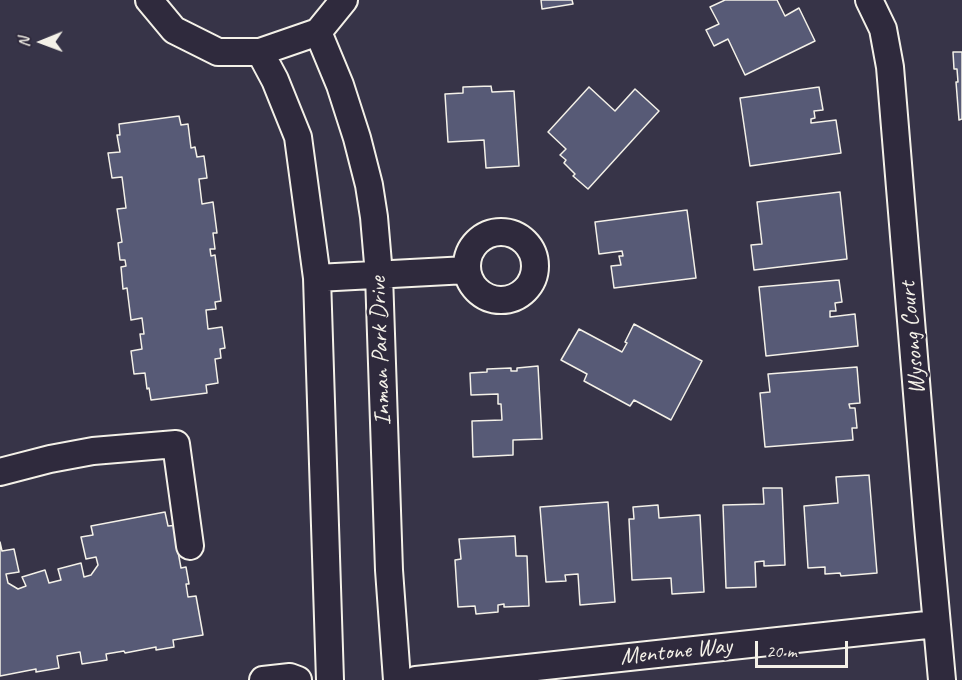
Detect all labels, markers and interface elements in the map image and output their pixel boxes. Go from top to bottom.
north arrow [12,12,72,72]
text: N [14,37,34,47]
street label: Inman Park Drive [364,276,398,426]
street label: Wysong Court [894,280,932,396]
scale bar [758,629,851,667]
street label: Mentone Way [619,632,733,672]
text: 20 m [766,640,797,662]

